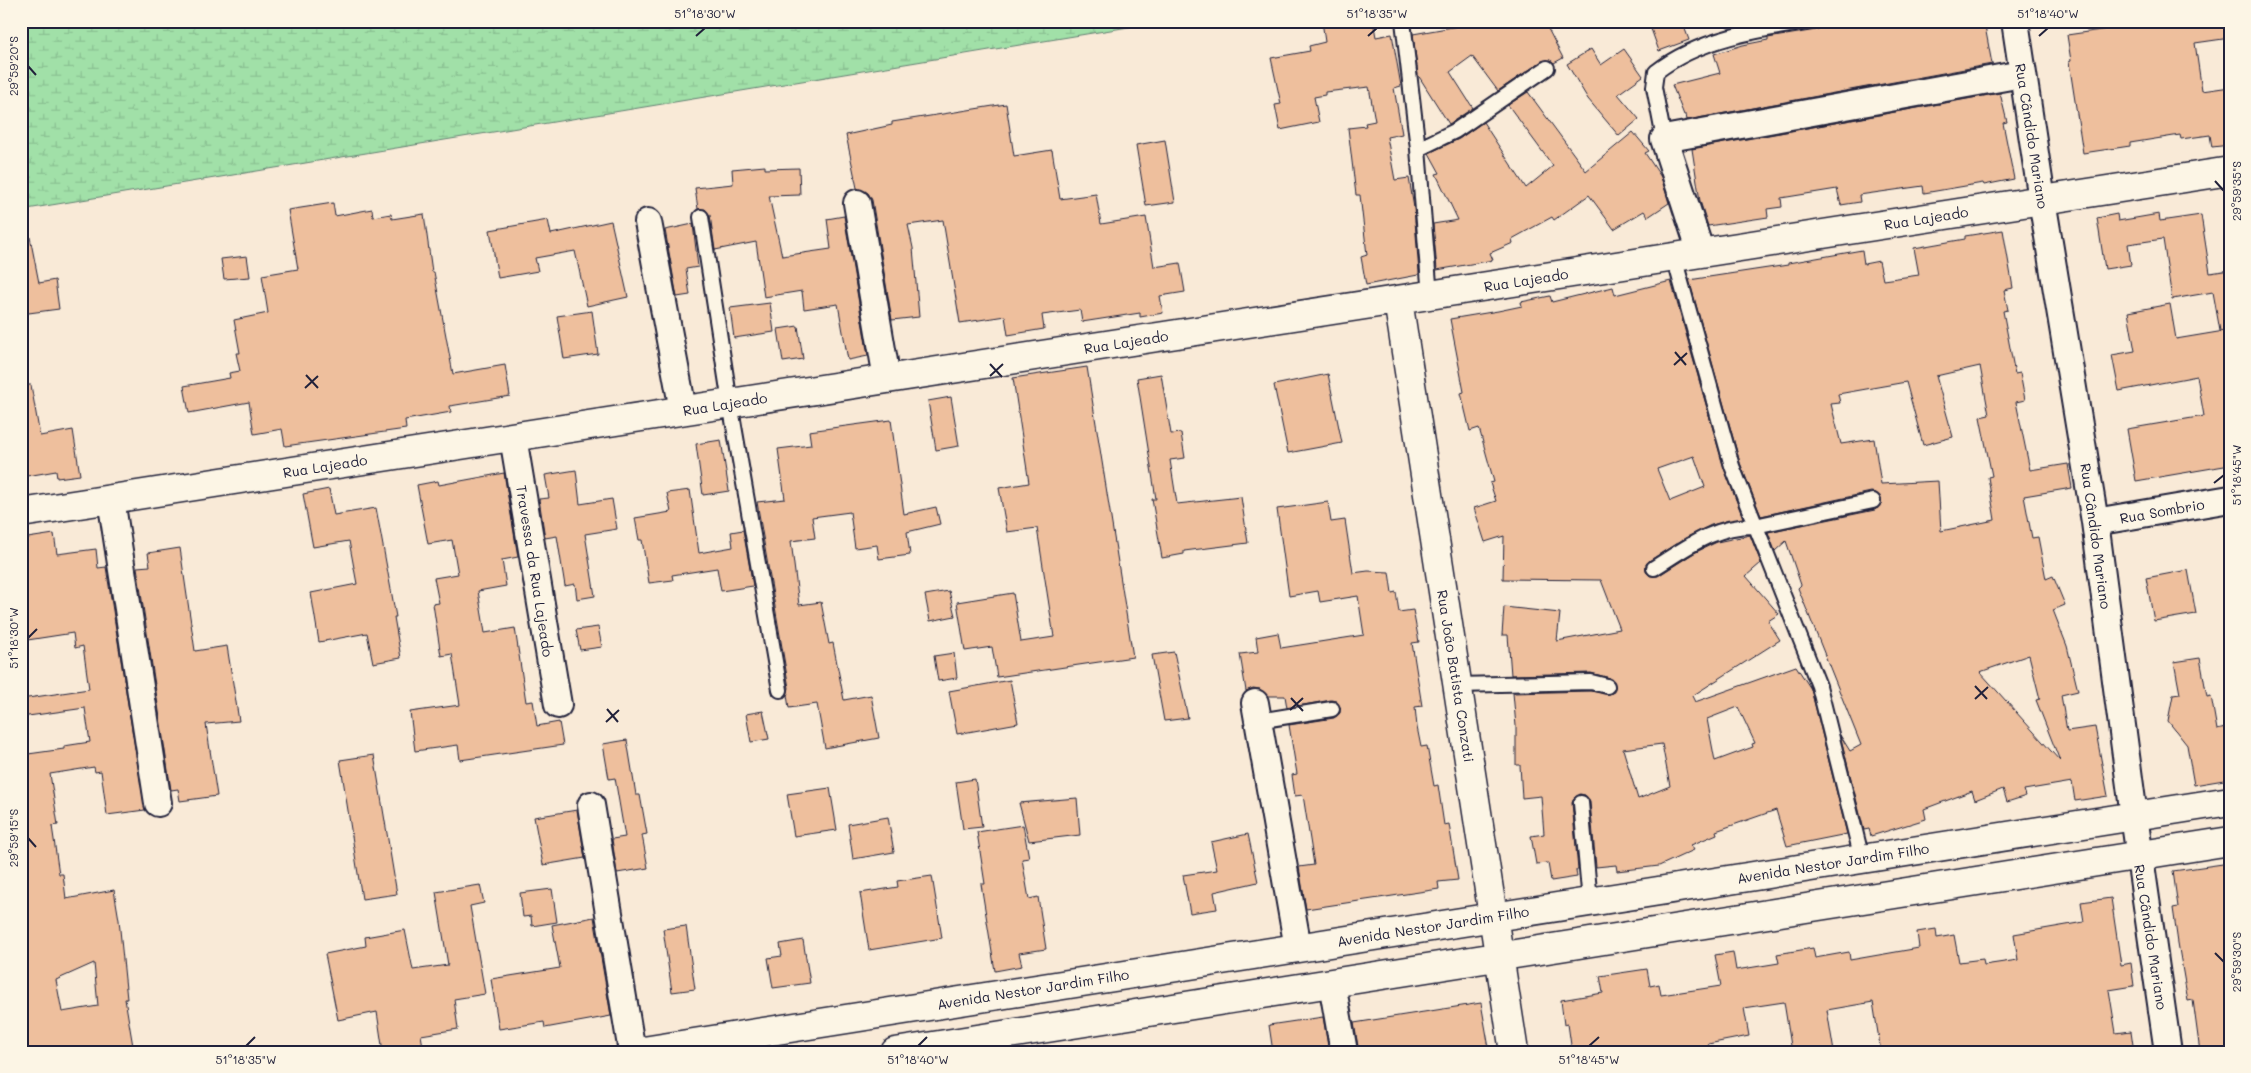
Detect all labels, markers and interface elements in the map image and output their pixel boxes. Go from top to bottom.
text: 51°18'30"W [674,5,736,21]
text: 51°18'35"W [1346,5,1408,21]
text: 51°18'40"W [2017,5,2079,21]
text: 29°59'20"S [5,36,21,96]
street label: Rua Cândido Mariano [2011,62,2053,210]
text: 29°59'35"S [2228,161,2244,221]
street label: Rua Lajeado [1882,202,1970,234]
street label: Rua Lajeado [1482,264,1570,296]
street label: Rua Lajeado [1082,326,1170,358]
street label: Rua Lajeado [681,388,769,420]
text: 51°18'45"W [2228,444,2244,506]
street label: Rua Lajeado [281,450,369,482]
street label: Rua Cândido Mariano [2076,462,2116,610]
street label: Travessa da Rua Lajeado [512,484,558,658]
street label: Rua Sombrio [2118,494,2206,528]
street label: Rua João Batista Conzati [1433,588,1479,764]
text: 51°18'30"W [5,607,21,669]
text: 29°59'15"S [5,809,21,867]
street label: Avenida Nestor Jardim Filho [1736,838,1930,888]
street label: Rua Cândido Mariano [2130,863,2172,1011]
street label: Avenida Nestor Jardim Filho [1336,901,1530,951]
text: 29°59'30"S [2228,931,2244,992]
street label: Avenida Nestor Jardim Filho [936,964,1130,1014]
text: 51°18'35"W [215,1051,277,1067]
text: 51°18'40"W [887,1051,949,1067]
text: 51°18'45"W [1558,1051,1620,1067]

